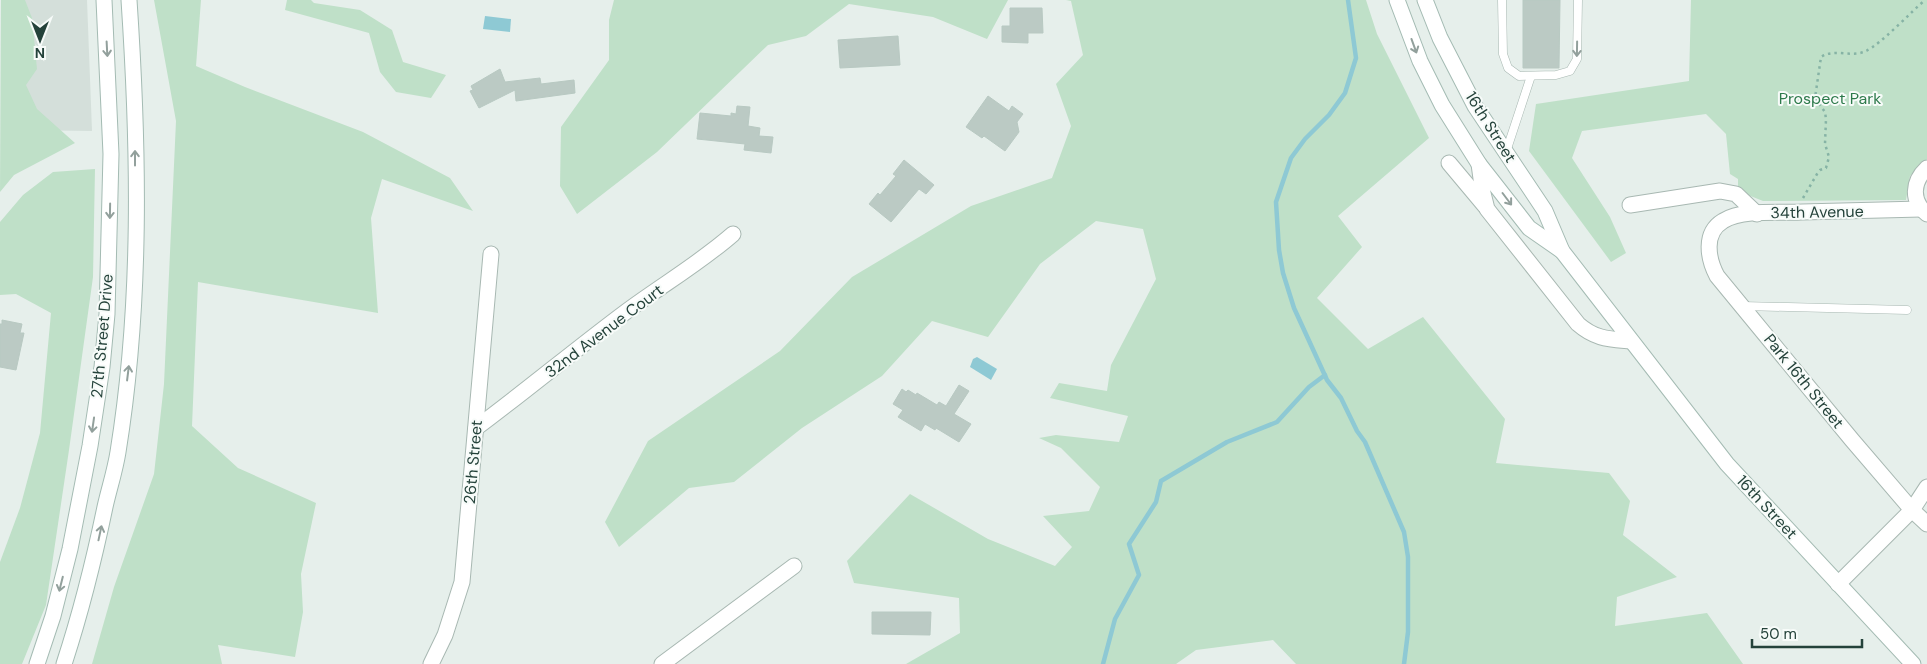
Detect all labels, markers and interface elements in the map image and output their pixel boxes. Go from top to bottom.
north arrow [15,15,65,65]
one-way arrow [1410,38,1419,53]
one-way arrow [102,40,111,56]
one-way arrow [1572,40,1582,56]
text: N [35,44,45,62]
street label: 16th Street [1461,87,1521,167]
park label: Prospect Park [1779,88,1881,109]
one-way arrow [130,150,140,166]
one-way arrow [1501,192,1512,205]
street label: 34th Avenue [1770,201,1864,223]
one-way arrow [105,202,115,219]
street label: 27th Street Drive [86,273,118,399]
street label: 32nd Avenue Court [541,280,667,382]
street label: Park 16th Street [1759,329,1849,433]
one-way arrow [123,365,133,381]
one-way arrow [88,417,98,433]
street label: 26th Street [459,419,487,505]
street label: 16th Street [1732,471,1802,543]
one-way arrow [96,525,105,541]
one-way arrow [56,576,65,592]
scale bar [1752,616,1862,648]
text: 50 m [1760,624,1797,644]

